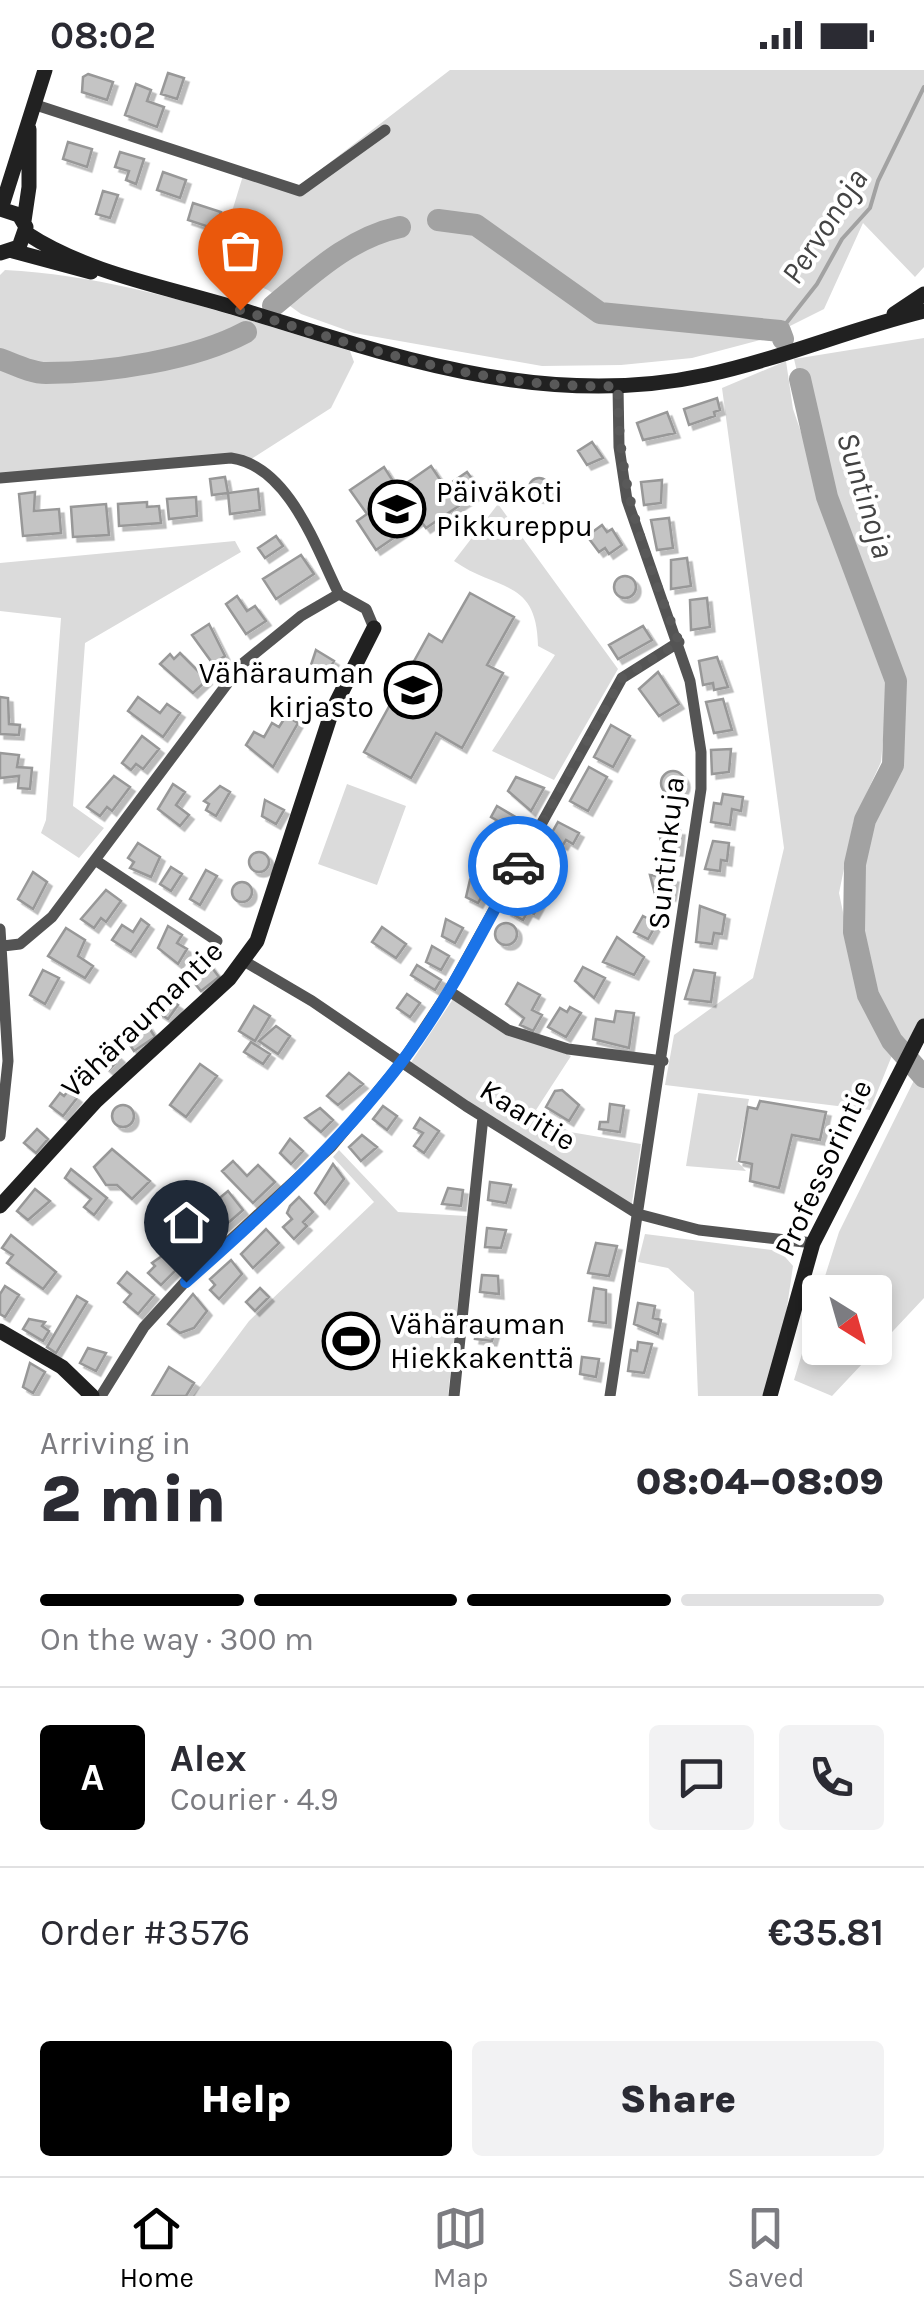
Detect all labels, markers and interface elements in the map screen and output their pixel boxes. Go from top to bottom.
text: 08:02 [50,13,156,58]
water label: Pervonoja [773,162,875,291]
pin [198,208,283,311]
icon: bag [213,223,268,278]
water label: Suntinoja [829,428,902,563]
place label: Päiväkoti Pikkureppu [436,474,593,544]
school or university icon: Päiväkoti Pikkureppu [367,479,427,539]
place label: Vähärauman kirjasto [199,655,374,725]
school or university icon: Vähärauman kirjasto [383,660,443,720]
street label: Suntinkuja [640,775,692,931]
courier [468,816,568,916]
icon: car [491,839,546,894]
street label: Vähäraumantie [54,933,230,1105]
street label: Kaaritie [473,1071,583,1159]
street label: Professorintie [766,1074,880,1262]
pin [144,1180,229,1283]
icon: home [159,1195,214,1250]
north arrow [802,1275,892,1365]
map controls [802,1275,892,1365]
place label: Vähärauman Hiekkakenttä [390,1306,574,1376]
sports icon: Vähärauman Hiekkakenttä [321,1311,381,1371]
text: Arriving in [40,1425,191,1462]
text: 08:04–08:09 [636,1459,884,1504]
text: 2 min [40,1461,226,1537]
text: On the way · 300 m [40,1621,314,1658]
button: chat [649,1725,754,1830]
button: phone [779,1725,884,1830]
text: Alex [170,1736,247,1781]
text: A [81,1755,104,1800]
text: Courier · 4.9 [170,1781,339,1818]
text: Order #3576 [40,1910,250,1955]
text: €35.81 [768,1910,884,1955]
button: Help [40,2041,452,2156]
button: Share [472,2041,884,2156]
tab: Home [119,2201,194,2294]
tab: Map [433,2201,488,2294]
tab: Saved [727,2201,805,2294]

